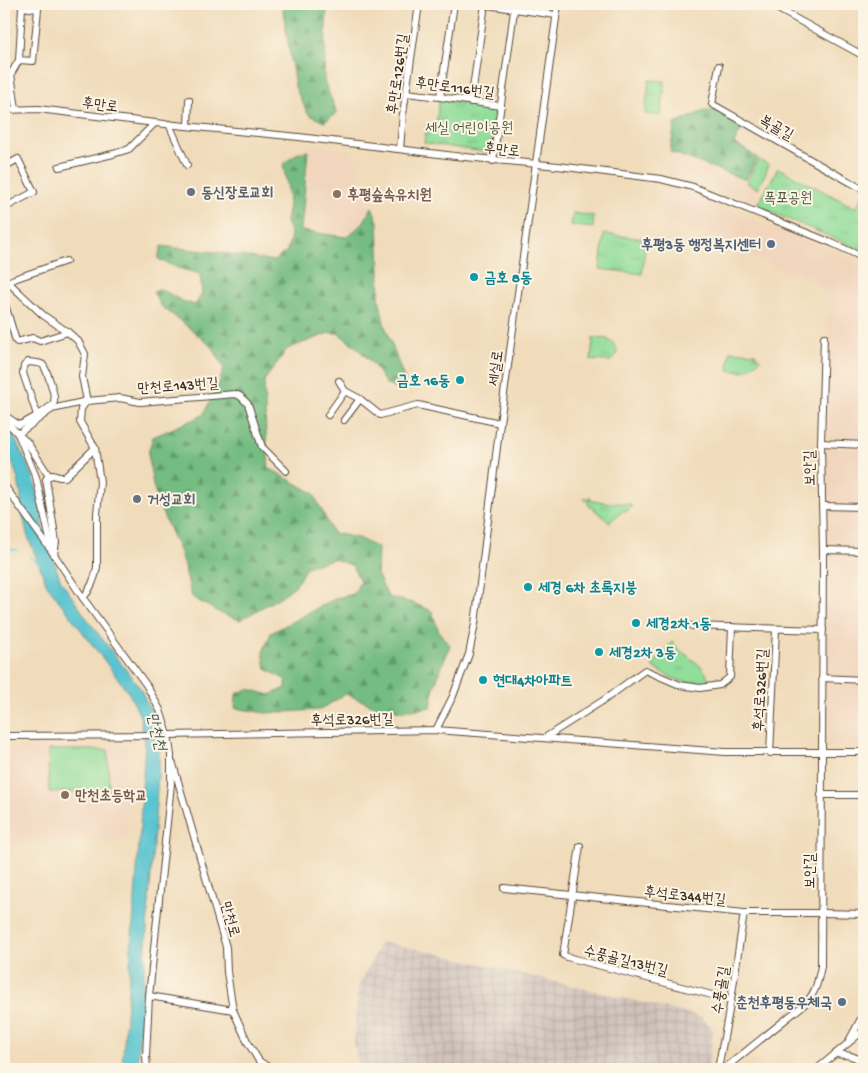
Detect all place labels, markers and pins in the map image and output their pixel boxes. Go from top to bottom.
place label: 동신장로교회 [201,185,273,203]
marker: 동신장로교회 [185,186,197,198]
place label: 후평숲속유치원 [347,187,432,205]
marker: 후평숲속유치원 [331,188,343,200]
place label: 후평3동 행정복지센터 [641,237,761,255]
marker: 후평3동 행정복지센터 [765,238,777,250]
place label: 금호 8동 [484,270,532,288]
marker: 금호 8동 [468,271,480,283]
place label: 금호 16동 [397,373,450,391]
marker: 금호 16동 [454,374,466,386]
place label: 거성교회 [147,492,195,510]
marker: 거성교회 [131,493,143,505]
place label: 세경 6차 초록지붕 [538,580,637,598]
marker: 세경 6차 초록지붕 [522,581,534,593]
place label: 세경2차 1동 [646,616,711,634]
marker: 세경2차 1동 [630,617,642,629]
place label: 세경2차 3동 [609,645,676,663]
marker: 세경2차 3동 [593,646,605,658]
place label: 현대4차아파트 [493,673,573,691]
marker: 현대4차아파트 [477,674,489,686]
place label: 만천초등학교 [75,788,147,806]
marker: 만천초등학교 [59,789,71,801]
place label: 춘천후평동우체국 [735,995,832,1013]
marker: 춘천후평동우체국 [836,996,848,1008]

